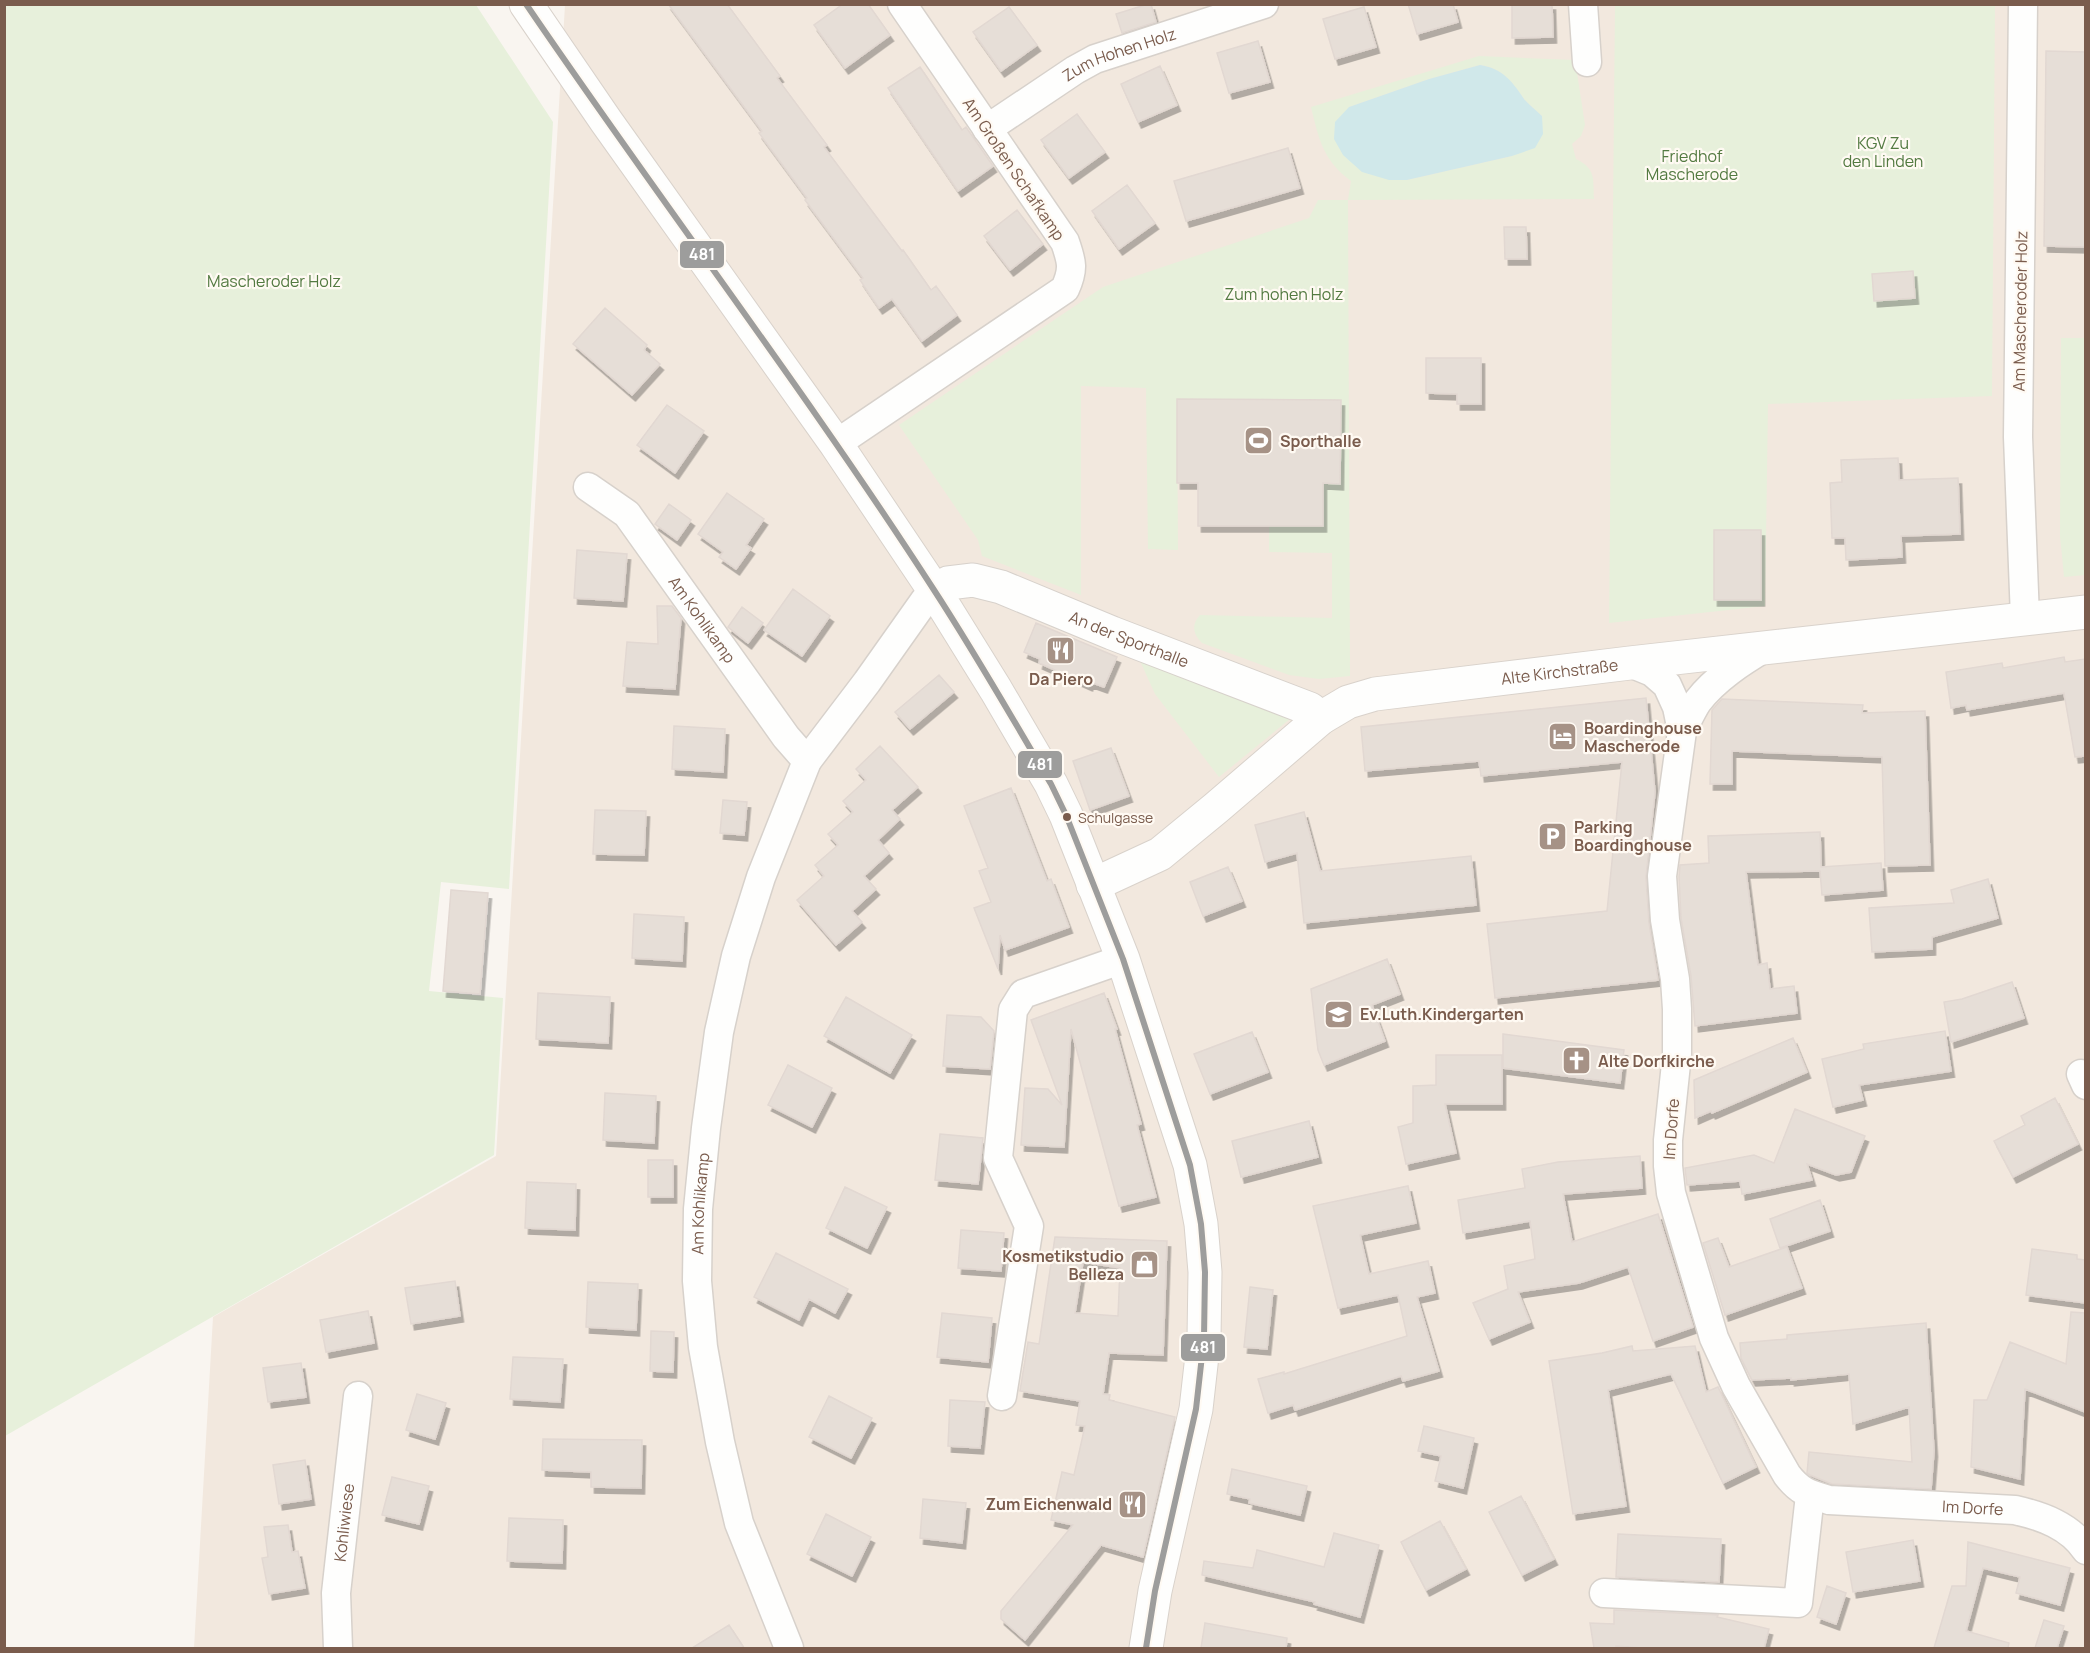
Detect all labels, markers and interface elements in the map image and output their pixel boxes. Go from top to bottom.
street label: Zum Hohen Holz [1058,22,1179,87]
street label: Am Großen Schafkamp [958,93,1070,245]
park label: KGV Zu den Linden [1843,132,1923,172]
park label: Friedhof Mascherode [1646,145,1738,185]
street label: Am Mascheroder Holz [2008,230,2032,392]
line badge: 481 [679,240,725,269]
text: 481 [689,243,715,265]
park label: Mascheroder Holz [207,270,341,292]
park label: Zum hohen Holz [1224,283,1344,305]
sports icon: Sporthalle [1243,425,1275,457]
place label: Sporthalle [1280,430,1362,452]
street label: Am Kohlikamp [664,572,741,667]
street label: An der Sporthalle [1066,605,1192,673]
restaurant icon: Da Piero [1045,635,1077,667]
street label: Alte Kirchstraße [1500,654,1619,690]
place label: Da Piero [1029,668,1093,690]
place label: Boardinghouse Mascherode [1584,717,1702,757]
hotel icon: Boardinghouse Mascherode [1547,721,1579,753]
line badge: 481 [1017,750,1063,779]
text: 481 [1027,753,1053,775]
place label: Schulgasse [1078,808,1153,827]
marker: Schulgasse [1061,811,1073,823]
place label: Parking Boardinghouse [1574,816,1692,856]
parking icon: Parking Boardinghouse [1537,820,1569,852]
school or university icon: Ev.Luth.Kindergarten [1323,998,1355,1030]
place label: Ev.Luth.Kindergarten [1360,1003,1524,1025]
church icon: Alte Dorfkirche [1561,1045,1593,1077]
place label: Alte Dorfkirche [1598,1050,1715,1072]
street label: Im Dorfe [1658,1098,1684,1160]
street label: Am Kohlikamp [686,1152,714,1255]
place label: Kosmetikstudio Belleza [1002,1245,1124,1285]
shop icon: Kosmetikstudio Belleza [1129,1249,1161,1281]
line badge: 481 [1180,1333,1226,1362]
text: 481 [1190,1336,1216,1358]
street label: Kohliwiese [329,1482,359,1563]
restaurant icon: Zum Eichenwald [1117,1488,1149,1520]
place label: Zum Eichenwald [985,1493,1112,1515]
street label: Im Dorfe [1942,1495,2004,1520]

